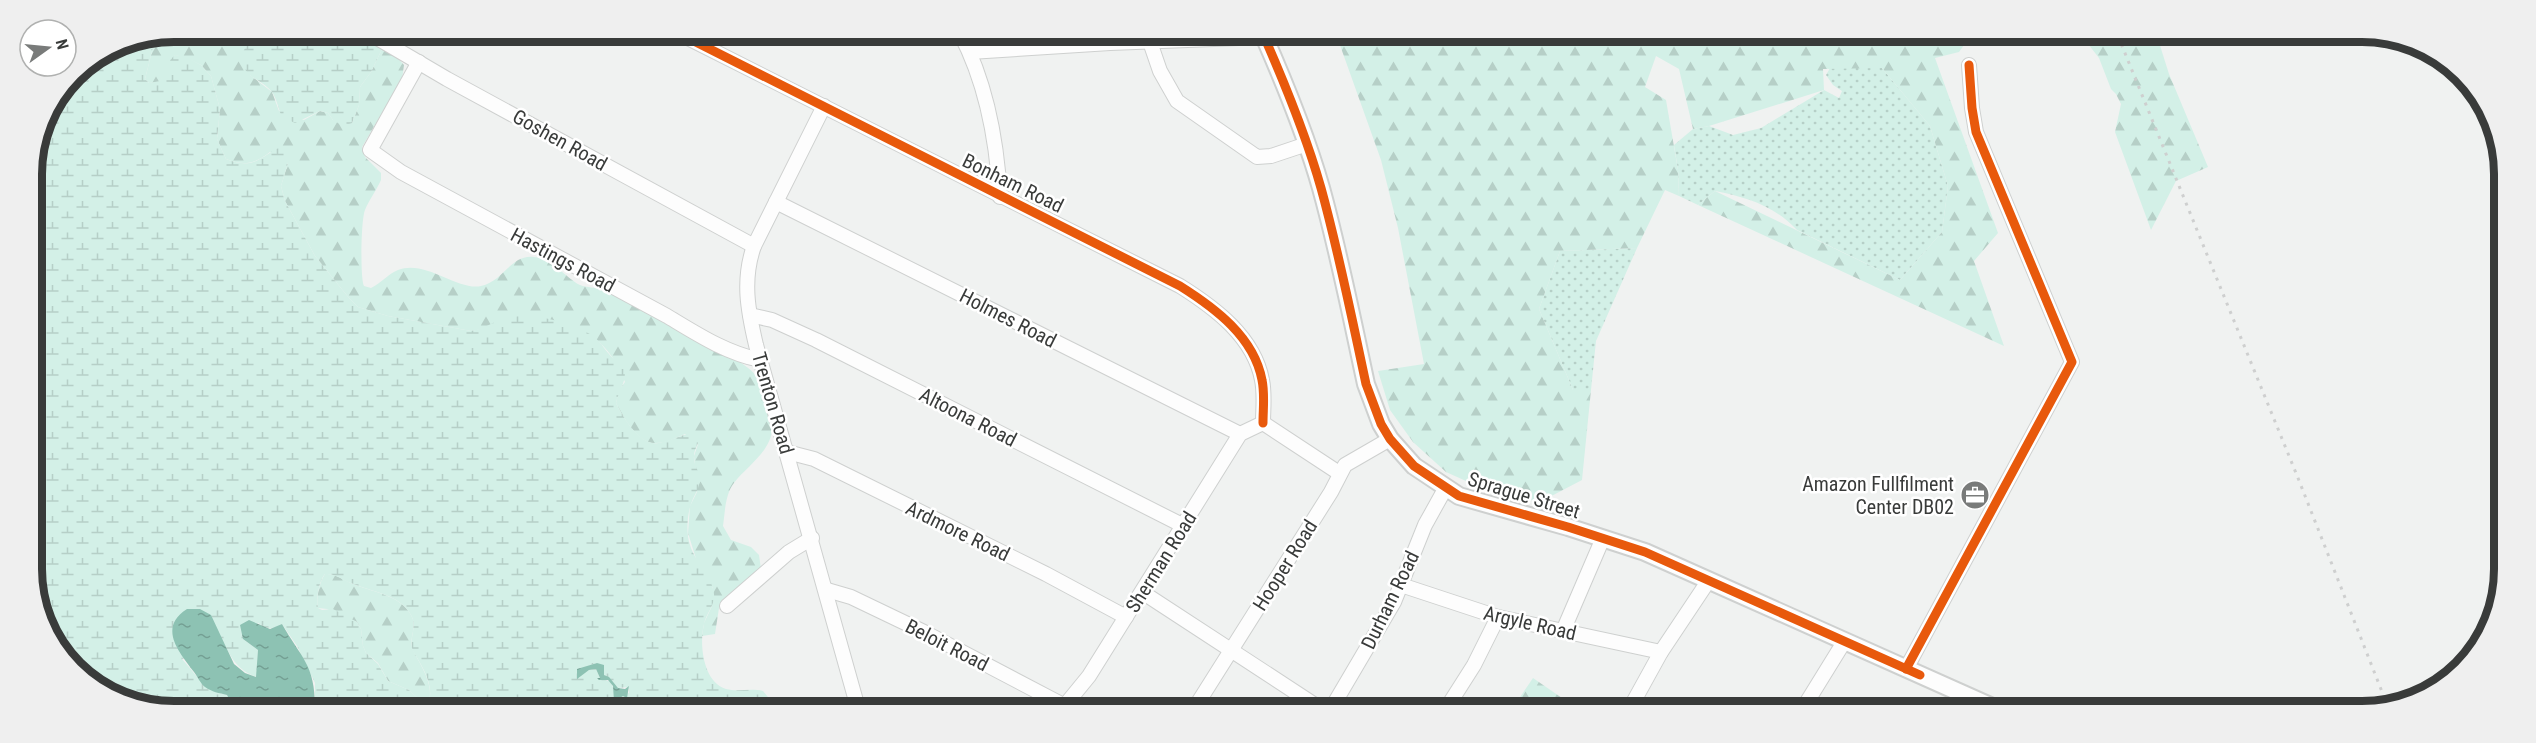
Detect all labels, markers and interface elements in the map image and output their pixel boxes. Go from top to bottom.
north arrow [18,18,78,78]
text: N [52,37,72,51]
street label: Goshen Road [509,104,611,176]
street label: Bonham Road [958,148,1068,218]
street label: Hastings Road [507,222,619,298]
street label: Holmes Road [956,283,1060,353]
street label: Trenton Road [747,349,799,457]
street label: Altoona Road [915,382,1021,452]
street label: Sprague Street [1465,467,1583,523]
place label: Amazon Fullfilment Center DB02 [1802,472,1954,519]
office icon: Amazon Fullfilment Center DB02 [1959,479,1991,511]
street label: Ardmore Road [902,496,1014,566]
street label: Sherman Road [1120,507,1202,617]
street label: Hooper Road [1248,515,1322,615]
street label: Durham Road [1356,547,1424,653]
street label: Argyle Road [1481,601,1579,645]
street label: Beloit Road [901,614,993,676]

